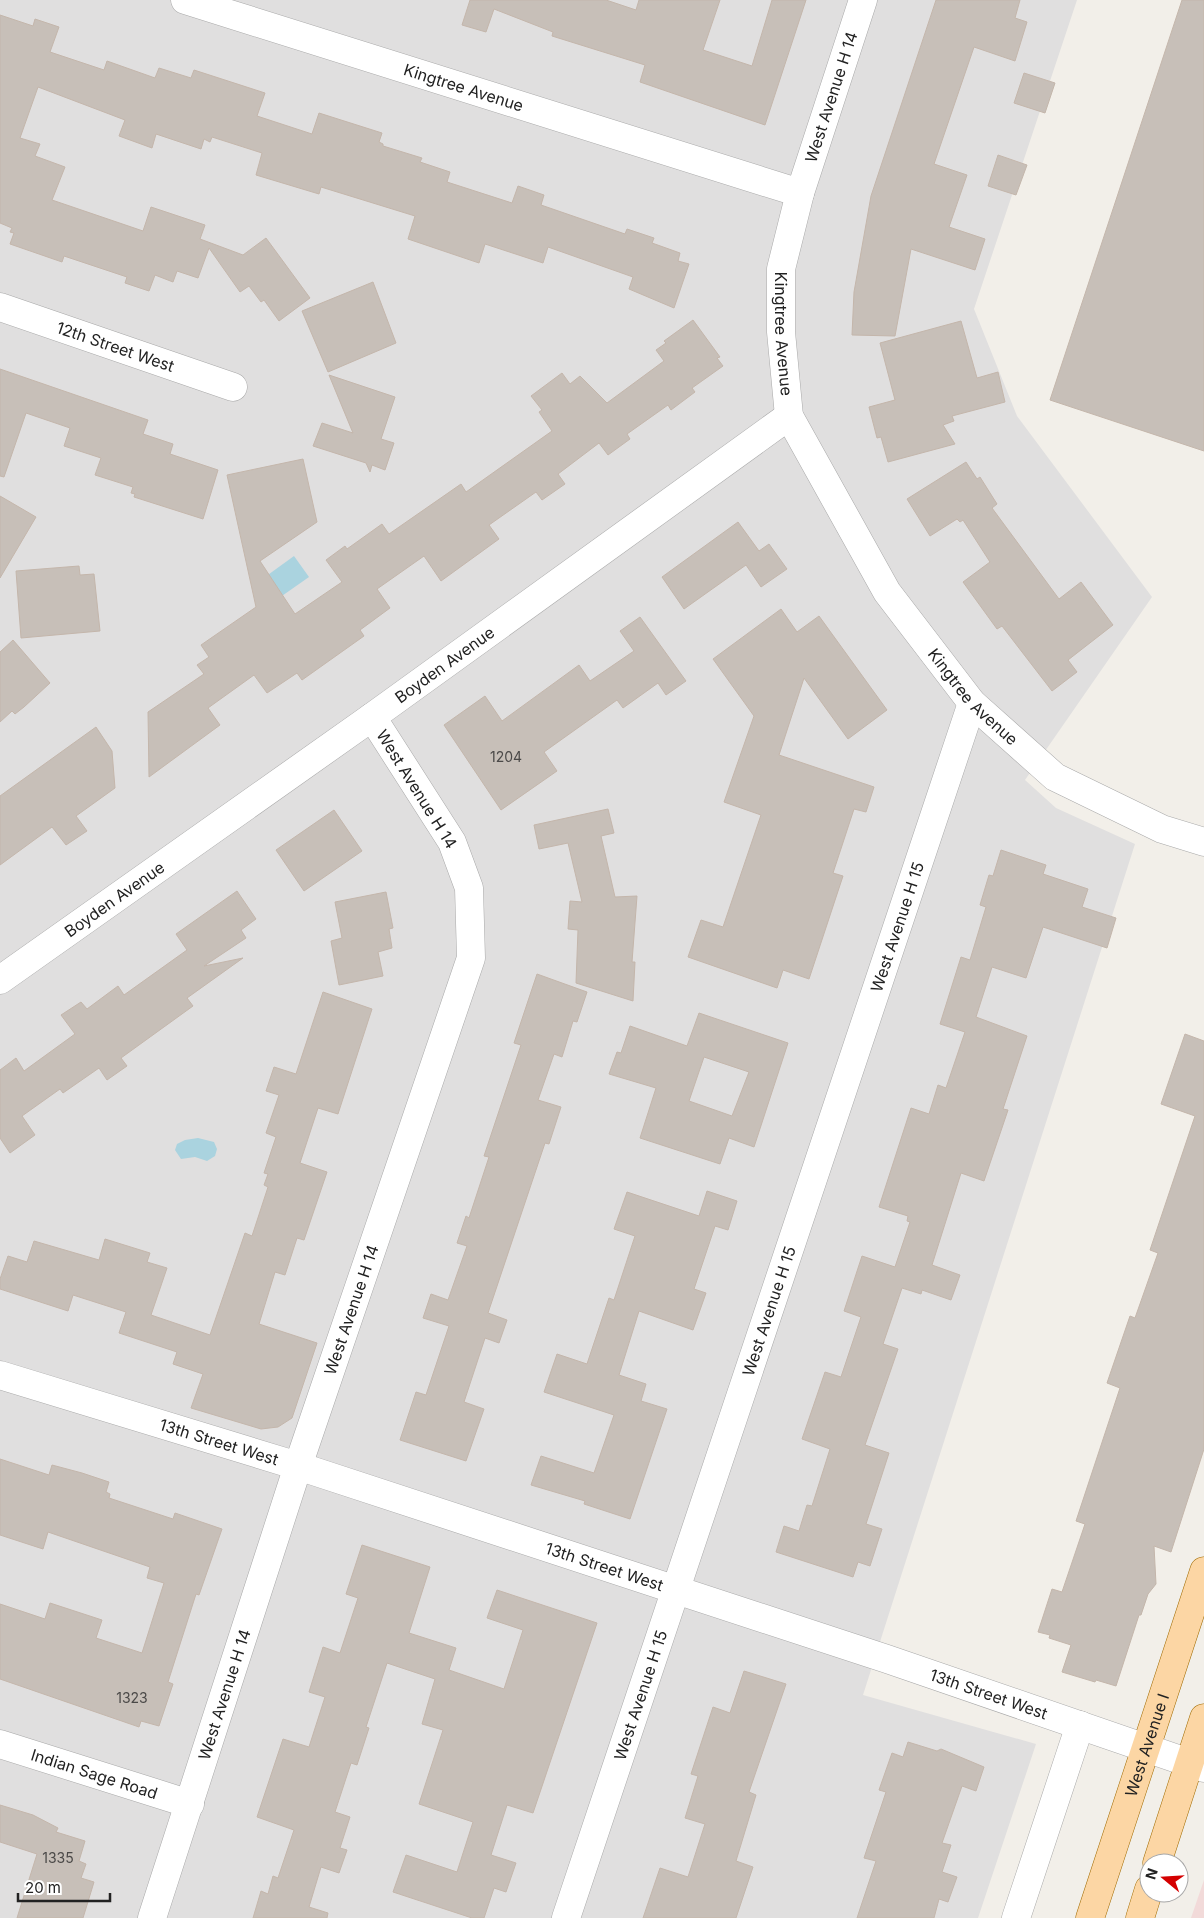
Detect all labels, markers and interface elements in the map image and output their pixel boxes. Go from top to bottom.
street label: West Avenue H 14 [800,29,862,165]
street label: Kingtree Avenue [401,59,526,116]
street label: Kingtree Avenue [771,271,797,397]
street label: 12th Street West [54,317,177,376]
street label: Boyden Avenue [391,622,498,707]
street label: Kingtree Avenue [924,644,1022,749]
street label: West Avenue H 14 [372,726,462,852]
house number: 1204 [490,748,522,765]
street label: Boyden Avenue [60,857,168,941]
street label: West Avenue H 15 [866,859,928,994]
street label: West Avenue H 14 [320,1242,383,1378]
street label: West Avenue H 15 [738,1243,800,1379]
street label: 13th Street West [157,1414,281,1469]
street label: 13th Street West [543,1538,666,1595]
street label: West Avenue H 14 [194,1626,255,1762]
street label: West Avenue H 15 [609,1628,671,1763]
street label: 13th Street West [927,1664,1050,1723]
house number: 1323 [116,1689,148,1706]
street label: West Avenue I [1121,1691,1173,1799]
street label: Indian Sage Road [29,1744,160,1803]
house number: 1335 [42,1849,74,1866]
north arrow [1139,1853,1189,1903]
text: N [1141,1866,1161,1882]
scale bar [18,1870,110,1902]
text: 20 m [25,1878,61,1897]

